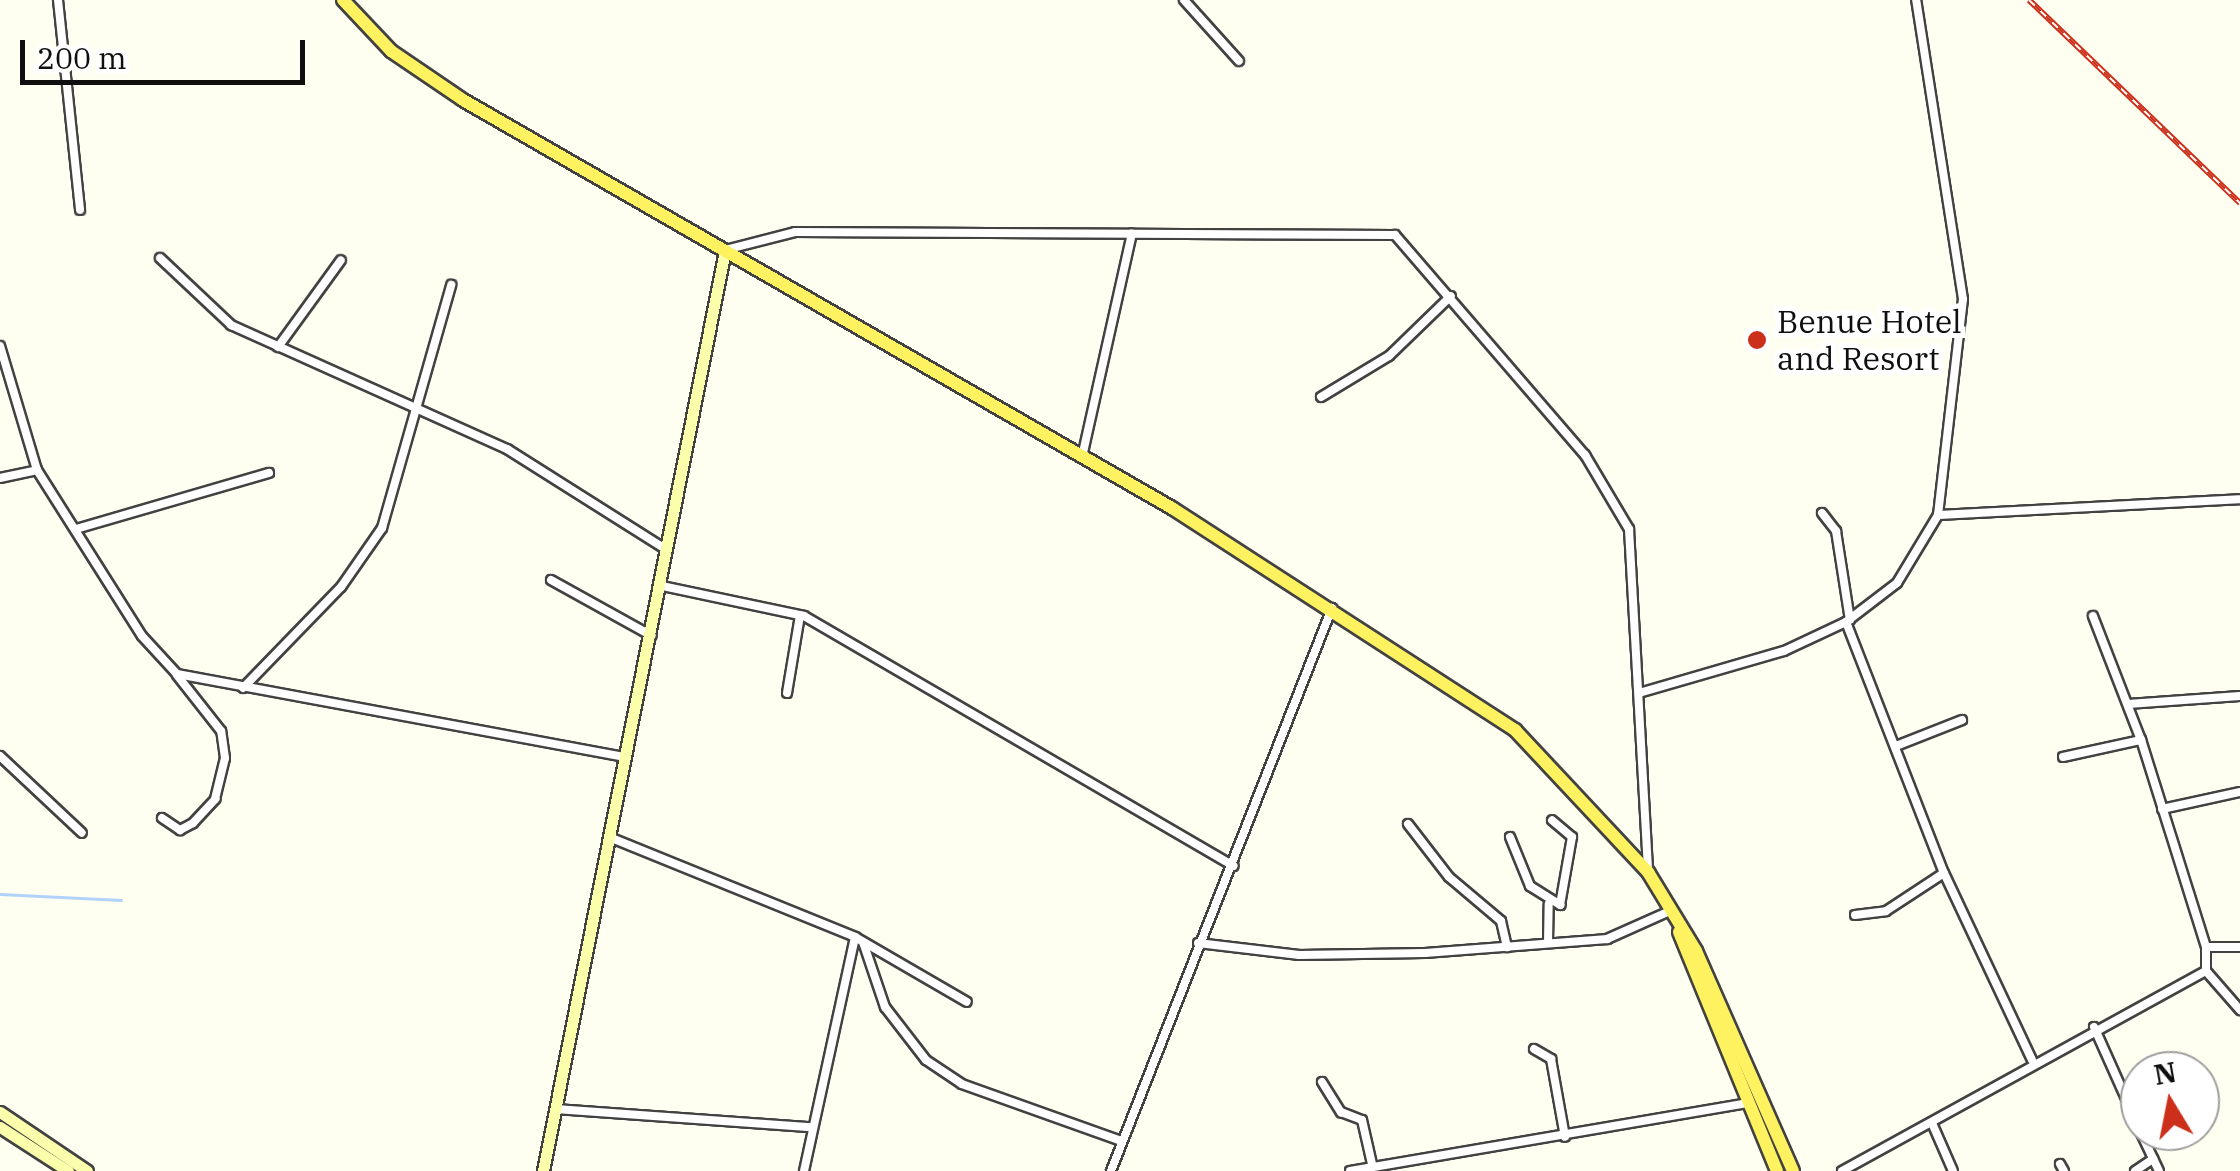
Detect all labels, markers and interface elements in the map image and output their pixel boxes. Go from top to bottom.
scale bar [25,20,310,82]
text: 200 m [37,38,127,77]
place label: Benue Hotel and Resort [1777,303,1962,378]
marker: Benue Hotel and Resort [1746,329,1768,351]
north arrow [2120,1051,2220,1151]
text: N [2151,1053,2179,1093]

